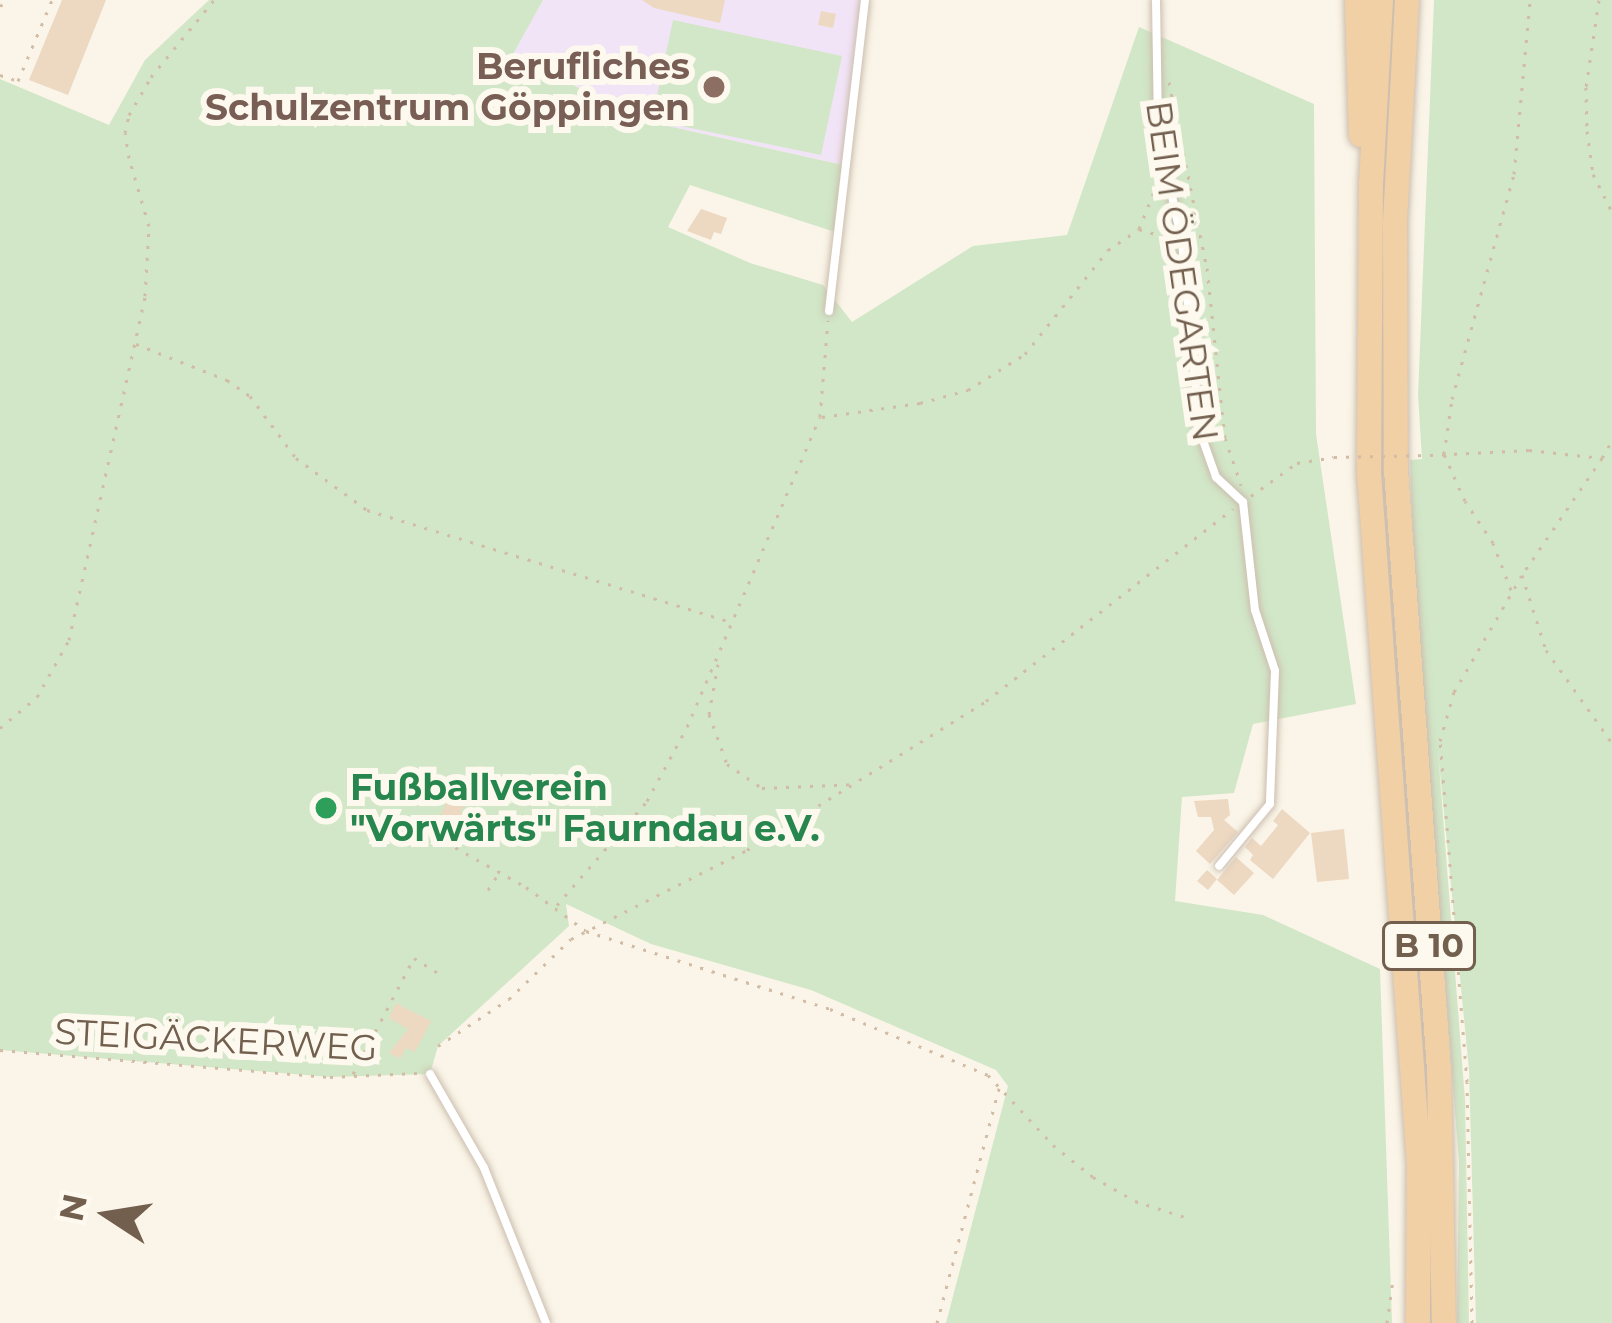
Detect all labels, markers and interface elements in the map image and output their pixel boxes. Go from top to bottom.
place label: Berufliches Schulzentrum Göppingen [205,44,690,129]
marker: Berufliches Schulzentrum Göppingen [701,74,727,100]
street label: BEIM ÖDEGARTEN [1137,98,1227,444]
place label: Fußballverein "Vorwärts" Faurndau e.V. [350,765,820,850]
marker: Fußballverein "Vorwärts" Faurndau e.V. [313,795,339,821]
road number: B 10 [1381,919,1477,973]
street label: STEIGÄCKERWEG [53,1010,379,1070]
north arrow [48,1155,168,1275]
text: N [50,1190,95,1225]

